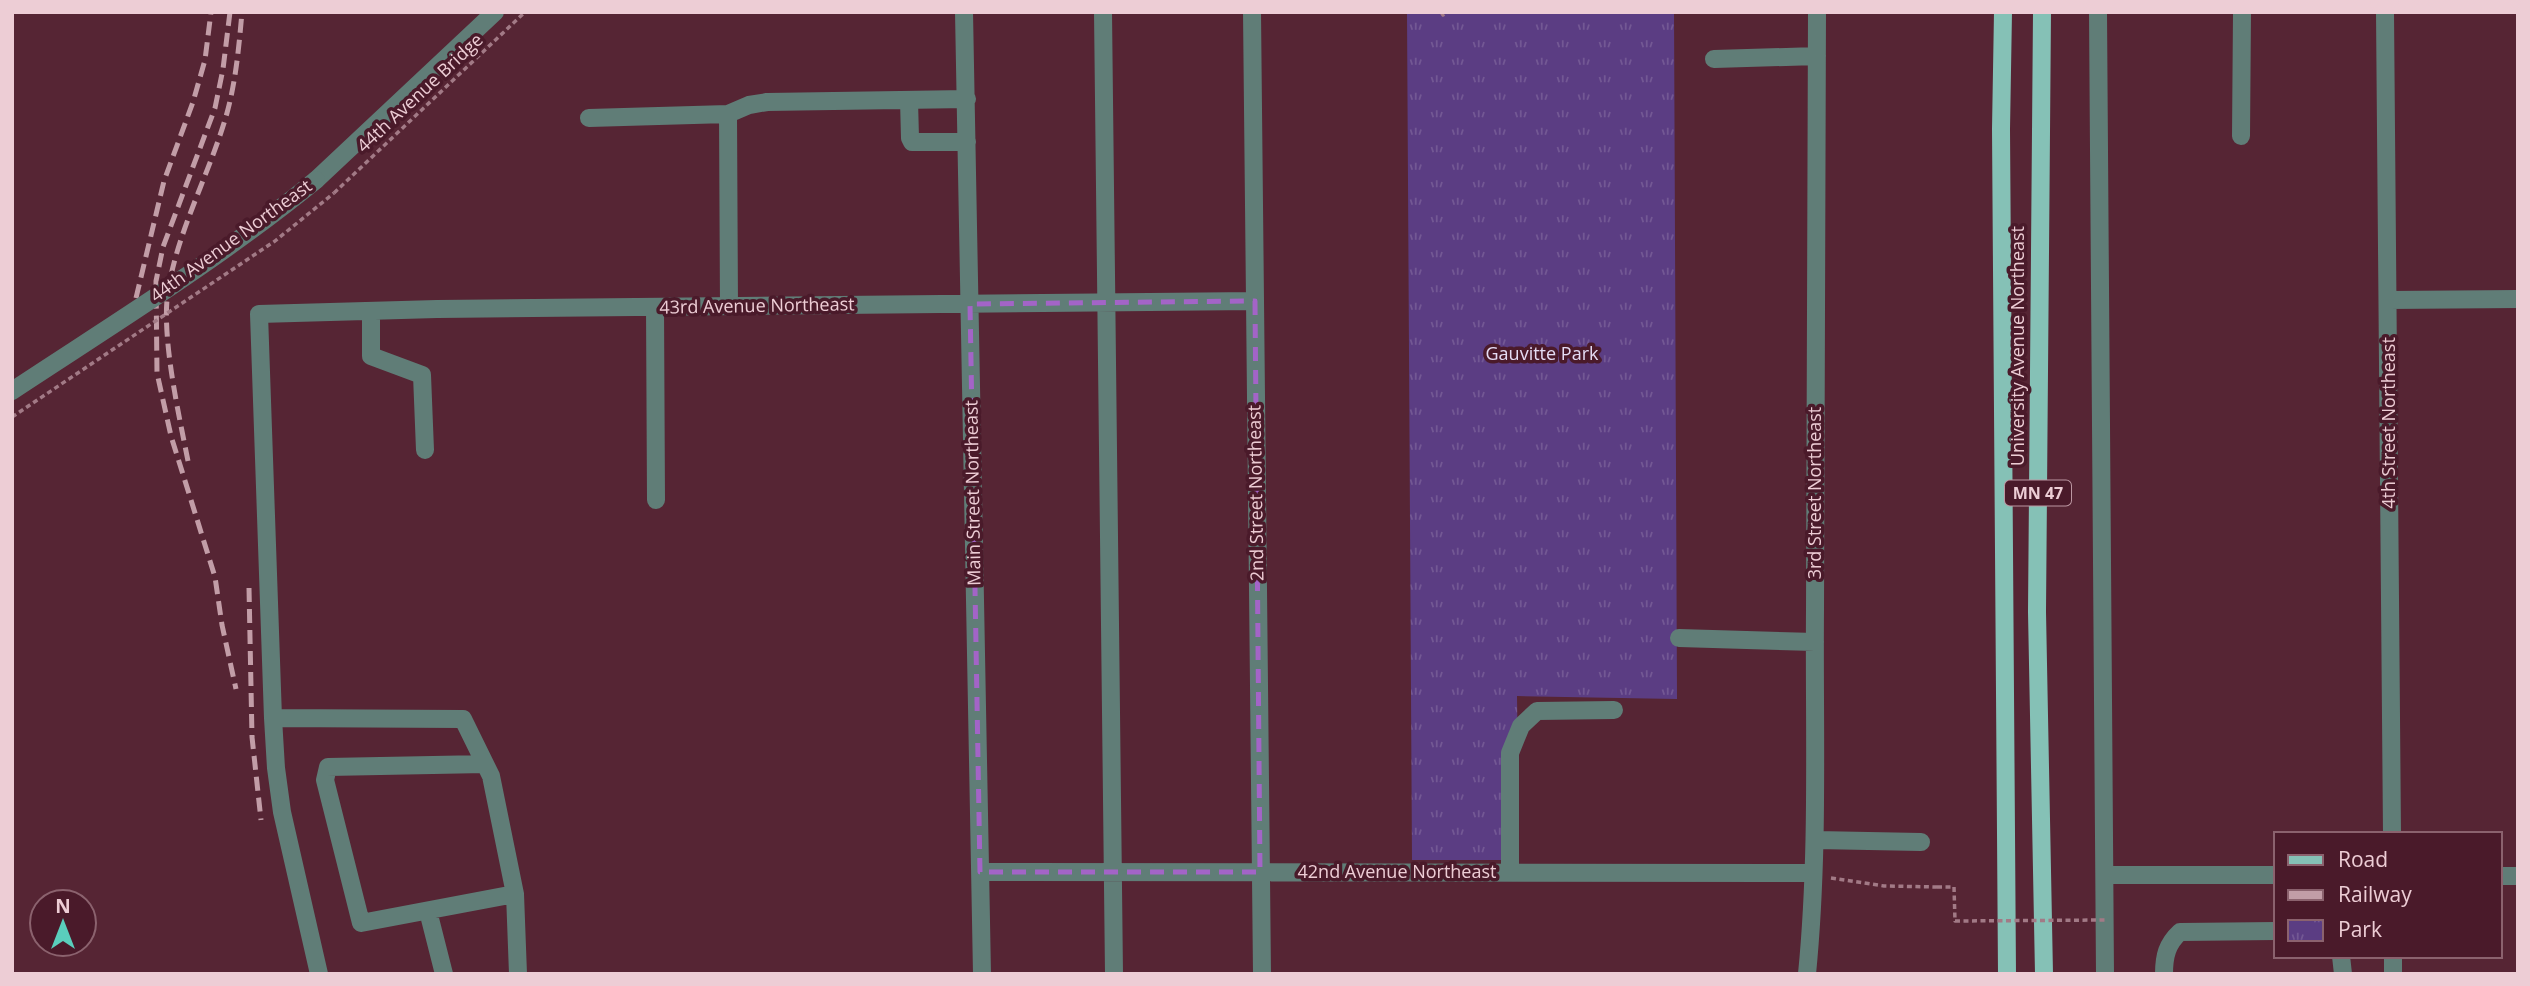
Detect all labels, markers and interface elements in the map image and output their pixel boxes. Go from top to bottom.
street label: 44th Avenue Bridge [351,27,488,157]
street label: 44th Avenue Northeast [145,173,316,307]
street label: University Avenue Northeast [2005,226,2029,466]
street label: 43rd Avenue Northeast [659,291,855,319]
street label: 4th Street Northeast [2376,337,2400,509]
park label: Gauvitte Park [1486,341,1599,365]
street label: Main Street Northeast [958,400,986,586]
street label: 2nd Street Northeast [1241,405,1269,581]
street label: 3rd Street Northeast [1802,407,1826,579]
road number: MN 47 [2005,480,2071,506]
legend [2274,832,2502,958]
text: Road [2338,845,2388,873]
street label: 42nd Avenue Northeast [1298,859,1496,883]
text: Railway [2338,880,2412,908]
north arrow [28,888,98,958]
text: N [55,893,71,919]
text: Park [2338,915,2382,943]

